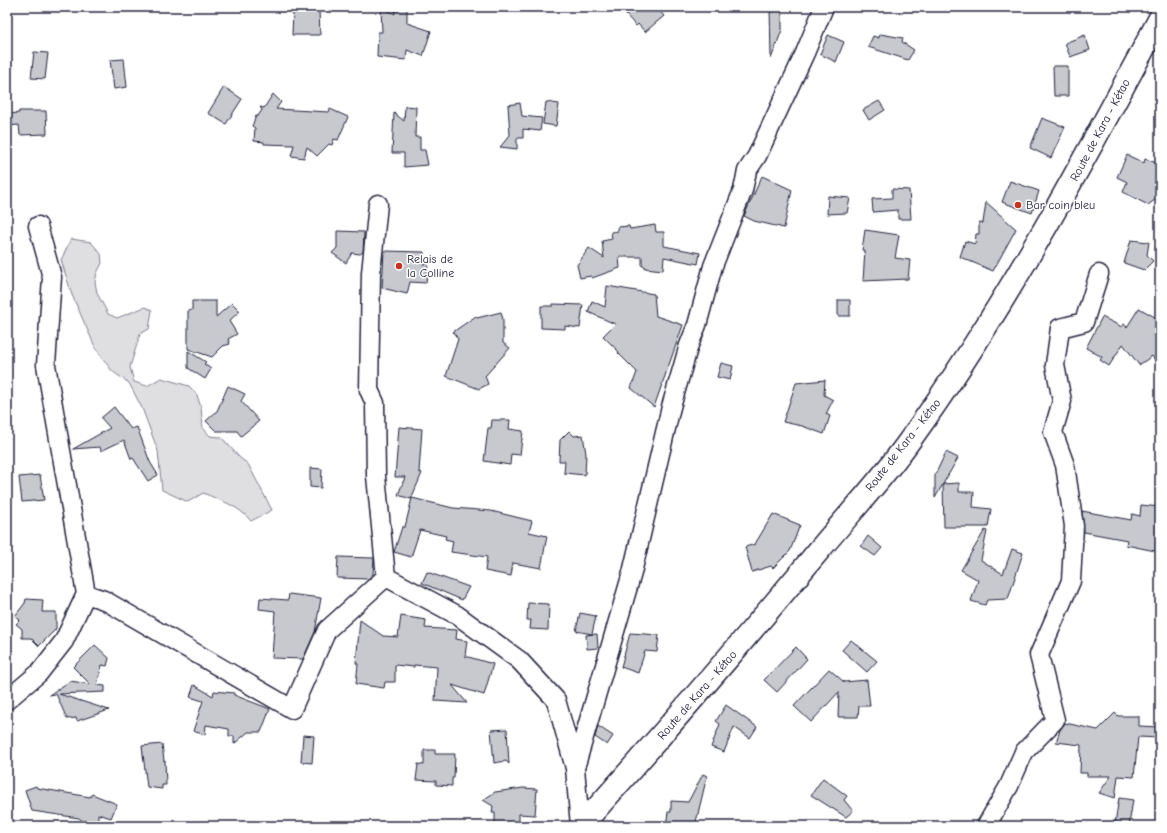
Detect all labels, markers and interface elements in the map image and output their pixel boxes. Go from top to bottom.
street label: Route de Kara - Kétao [1067,76,1133,184]
place label: Bar coin bleu [1026,198,1095,212]
marker: Bar coin bleu [1013,200,1023,210]
place label: Relais de la Colline [407,252,454,280]
marker: Relais de la Colline [394,261,404,271]
street label: Route de Kara - Kétao [862,396,944,494]
street label: Route de Kara - Kétao [654,647,740,743]

